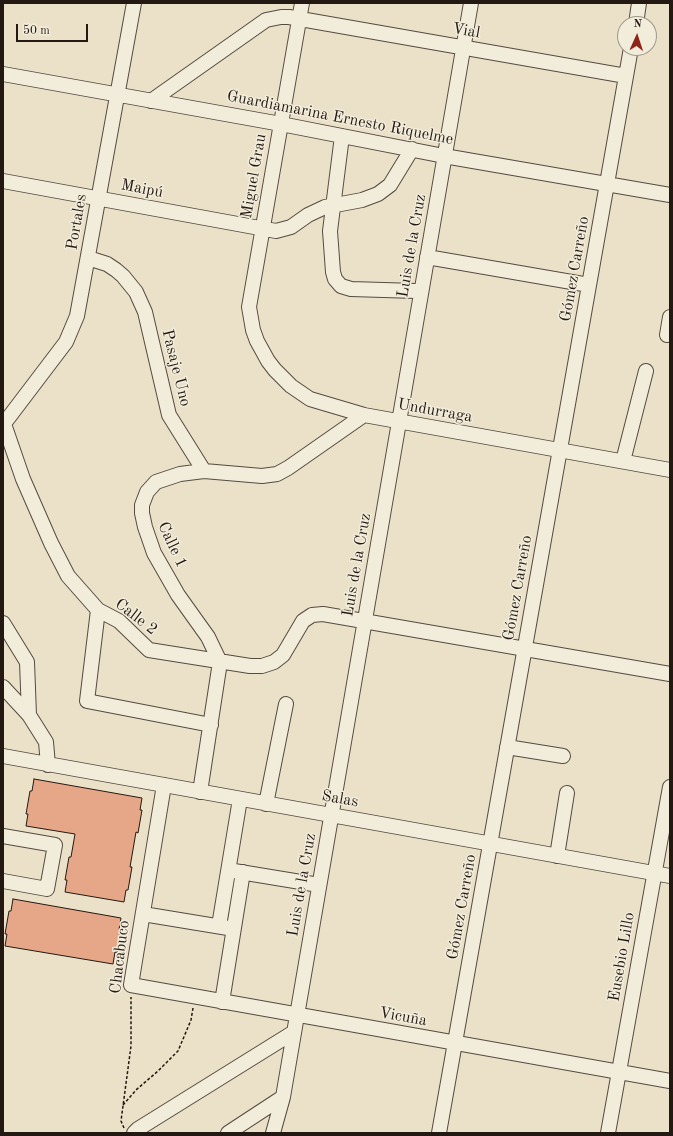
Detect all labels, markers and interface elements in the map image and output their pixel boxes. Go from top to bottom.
scale bar [18,16,90,42]
north arrow [617,16,657,56]
street label: Vial [450,19,482,43]
text: N [633,19,642,30]
text: 50 m [23,25,50,37]
street label: Guardiamarina Ernesto Riquelme [225,87,455,149]
street label: Miguel Grau [237,132,271,220]
street label: Maipú [119,176,165,202]
street label: Portales [63,192,91,252]
street label: Luis de la Cruz [393,193,431,299]
street label: Gómez Carreño [556,215,594,323]
street label: Pasaje Uno [157,327,195,409]
street label: Undurraga [396,395,474,427]
street label: Luis de la Cruz [338,512,376,618]
street label: Calle 1 [153,519,191,571]
street label: Gómez Carreño [499,534,537,642]
street label: Calle 2 [111,595,161,639]
street label: Salas [320,786,360,812]
street label: Luis de la Cruz [283,832,321,938]
street label: Gómez Carreño [443,853,481,961]
street label: Eusebio Lillo [605,911,639,1003]
street label: Chacabuco [106,919,134,995]
street label: Vicuña [378,1003,428,1031]

